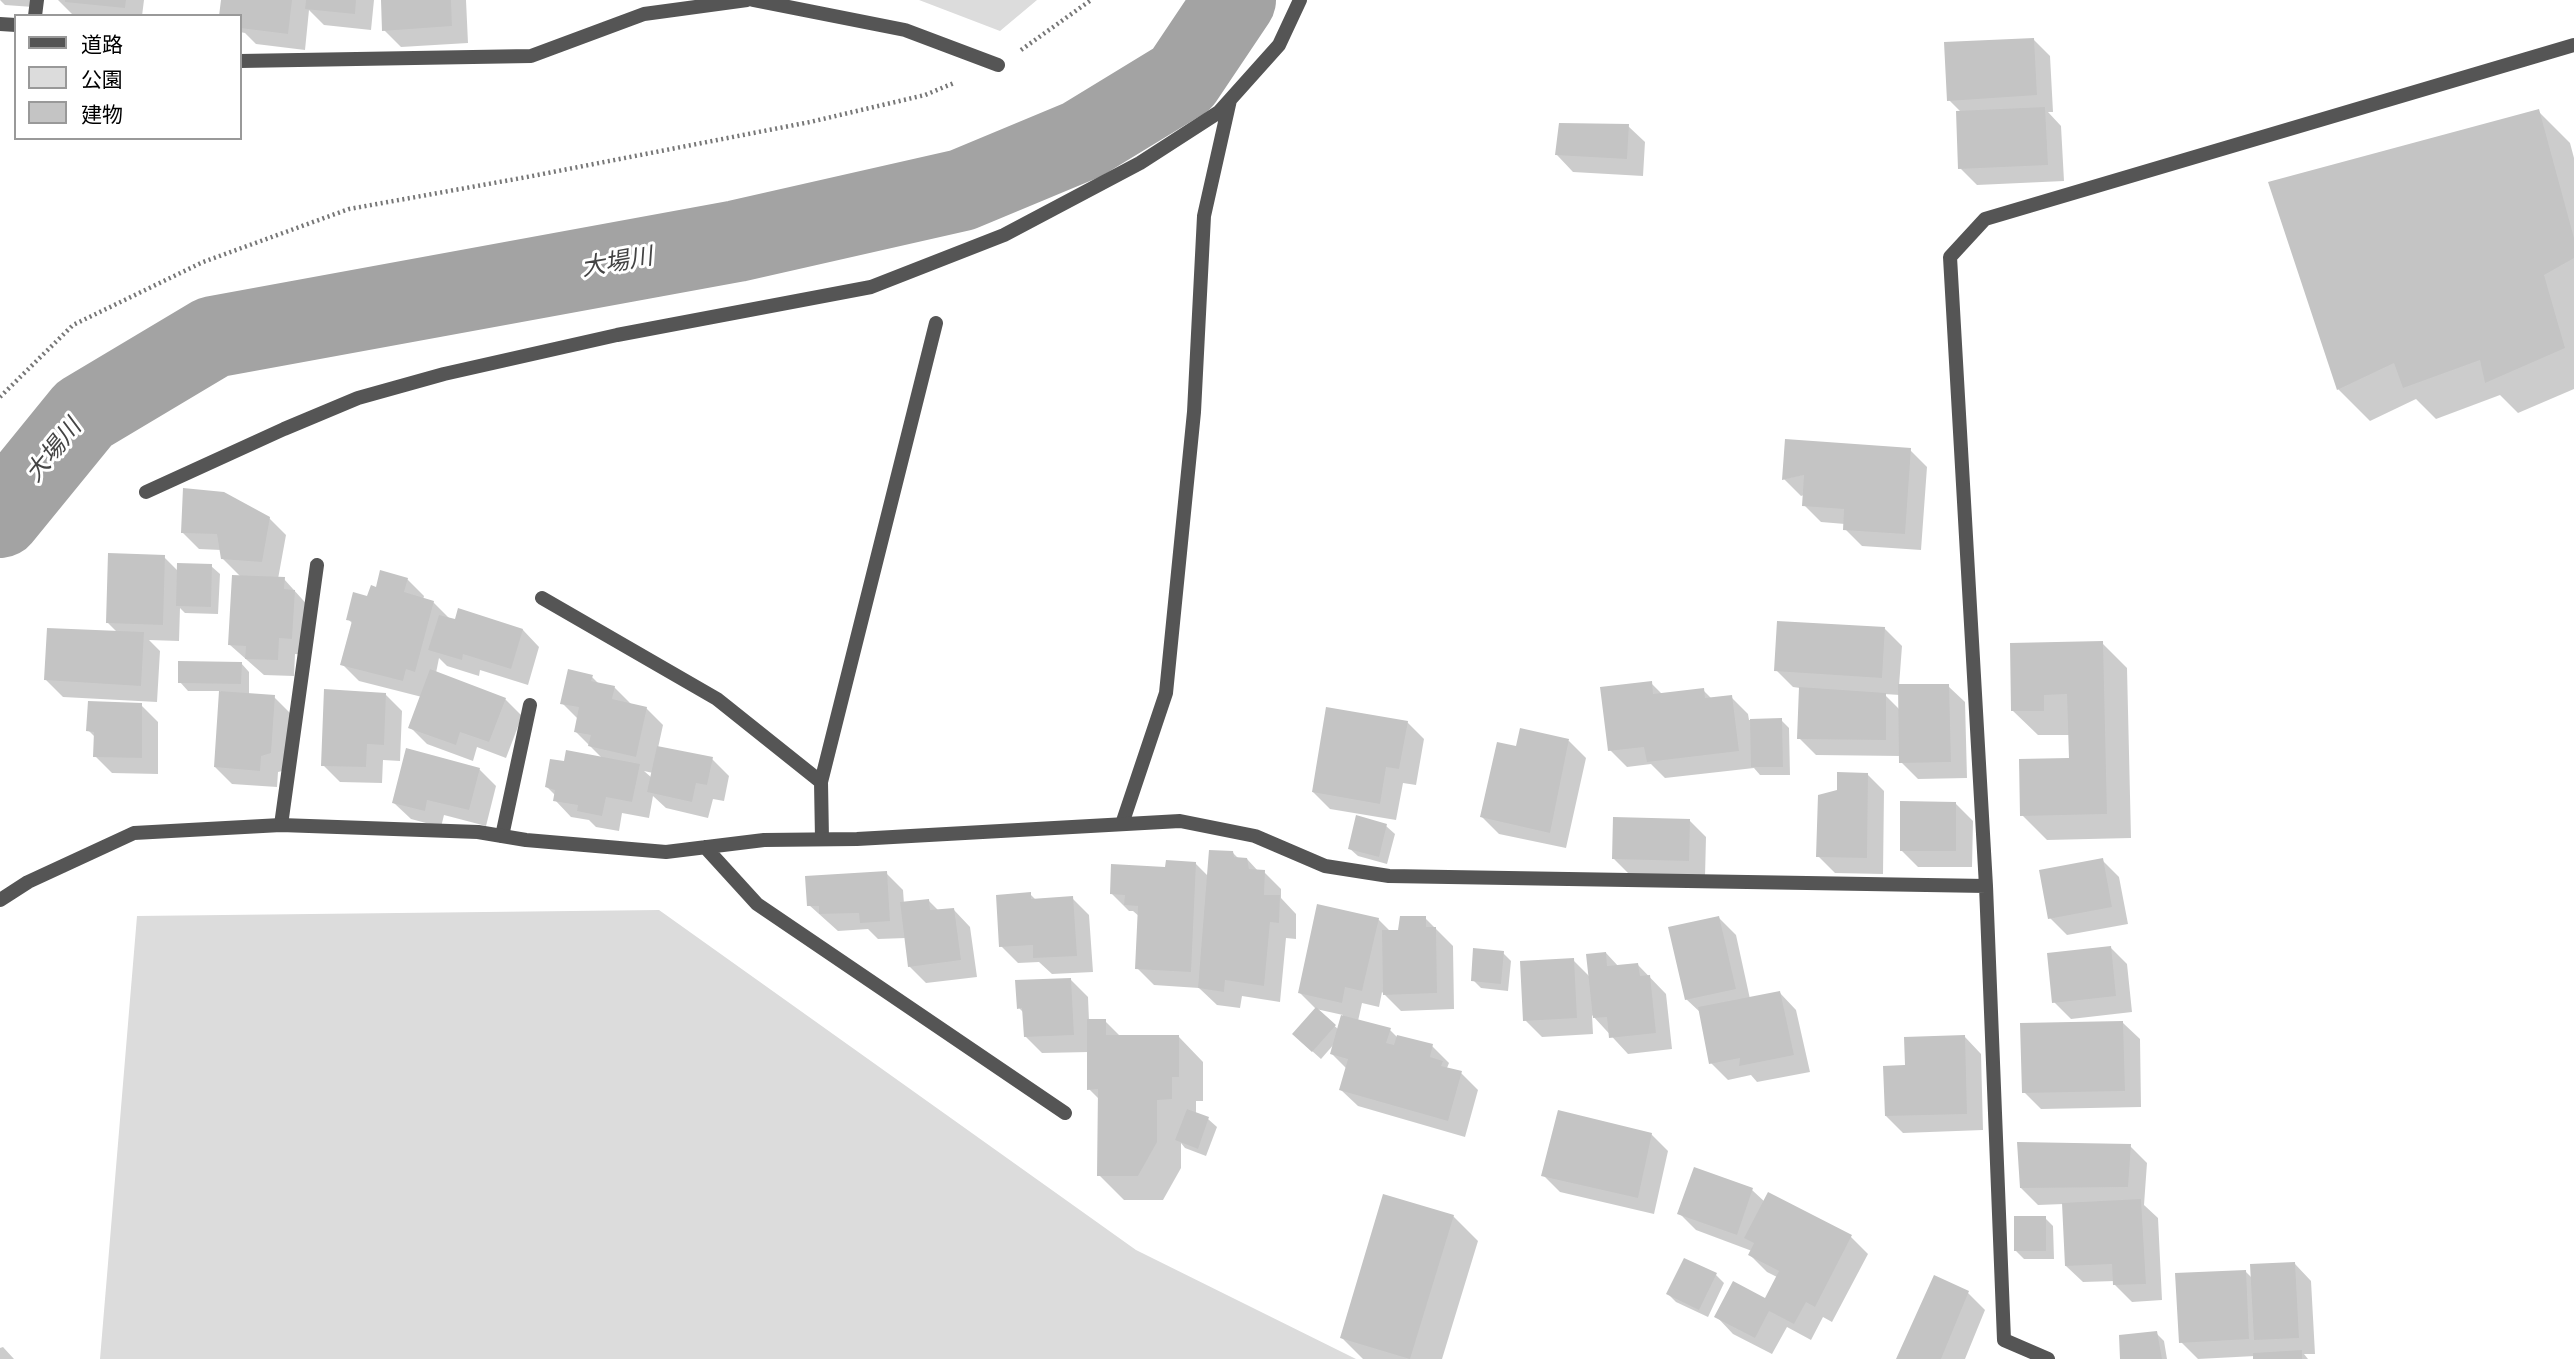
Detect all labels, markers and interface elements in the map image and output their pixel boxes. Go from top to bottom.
legend [14,14,242,140]
text: 道路 [81,33,123,56]
text: 公園 [81,68,123,91]
text: 建物 [81,103,123,126]
water label: 大場川 [579,243,655,283]
water label: 大場川 [20,414,88,488]

